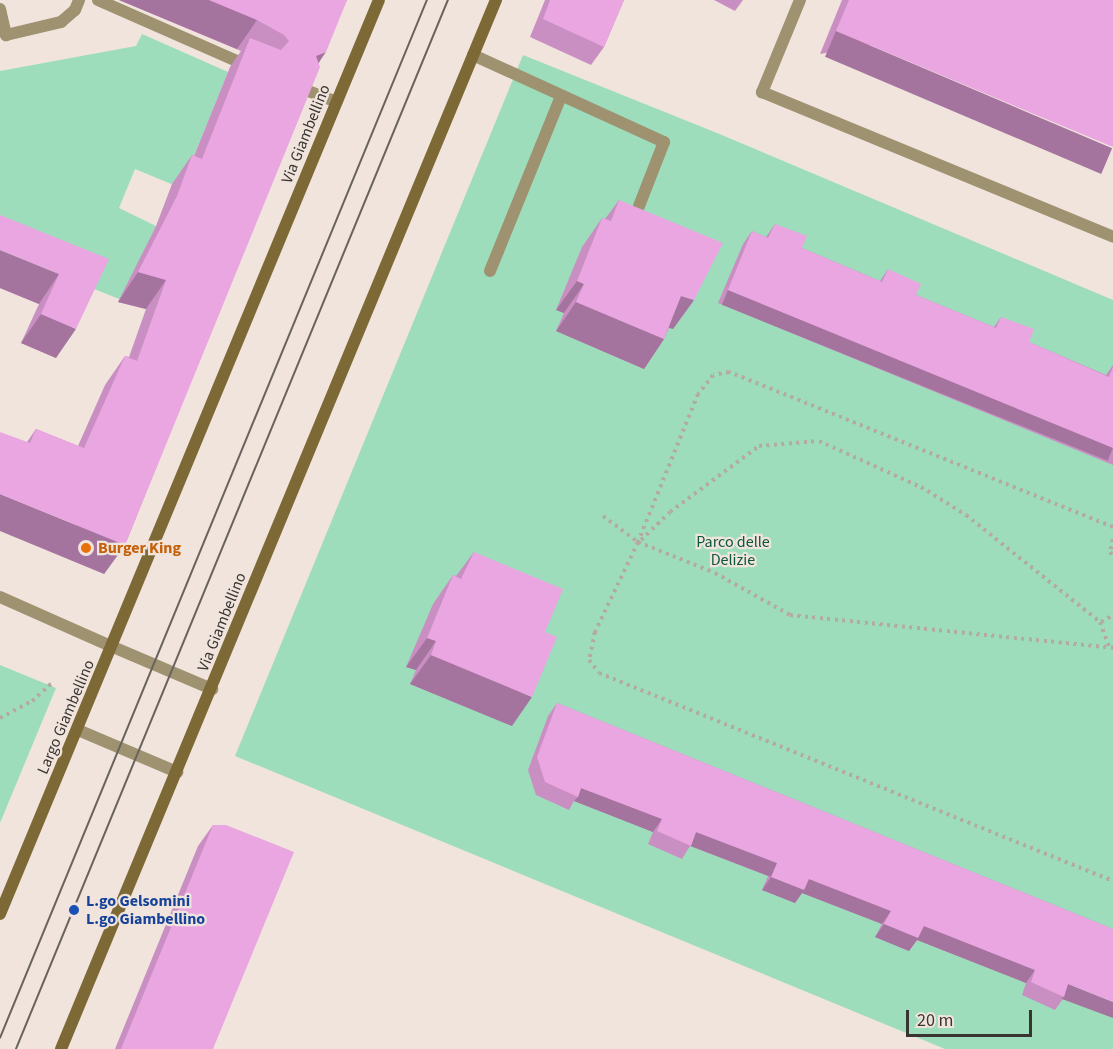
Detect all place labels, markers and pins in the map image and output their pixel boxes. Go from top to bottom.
place label: Burger King [98,538,181,558]
marker: Burger King [79,541,93,555]
place label: L.go Gelsomini L.go Giambellino [86,891,205,929]
marker: L.go Gelsomini L.go Giambellino [67,903,81,917]

